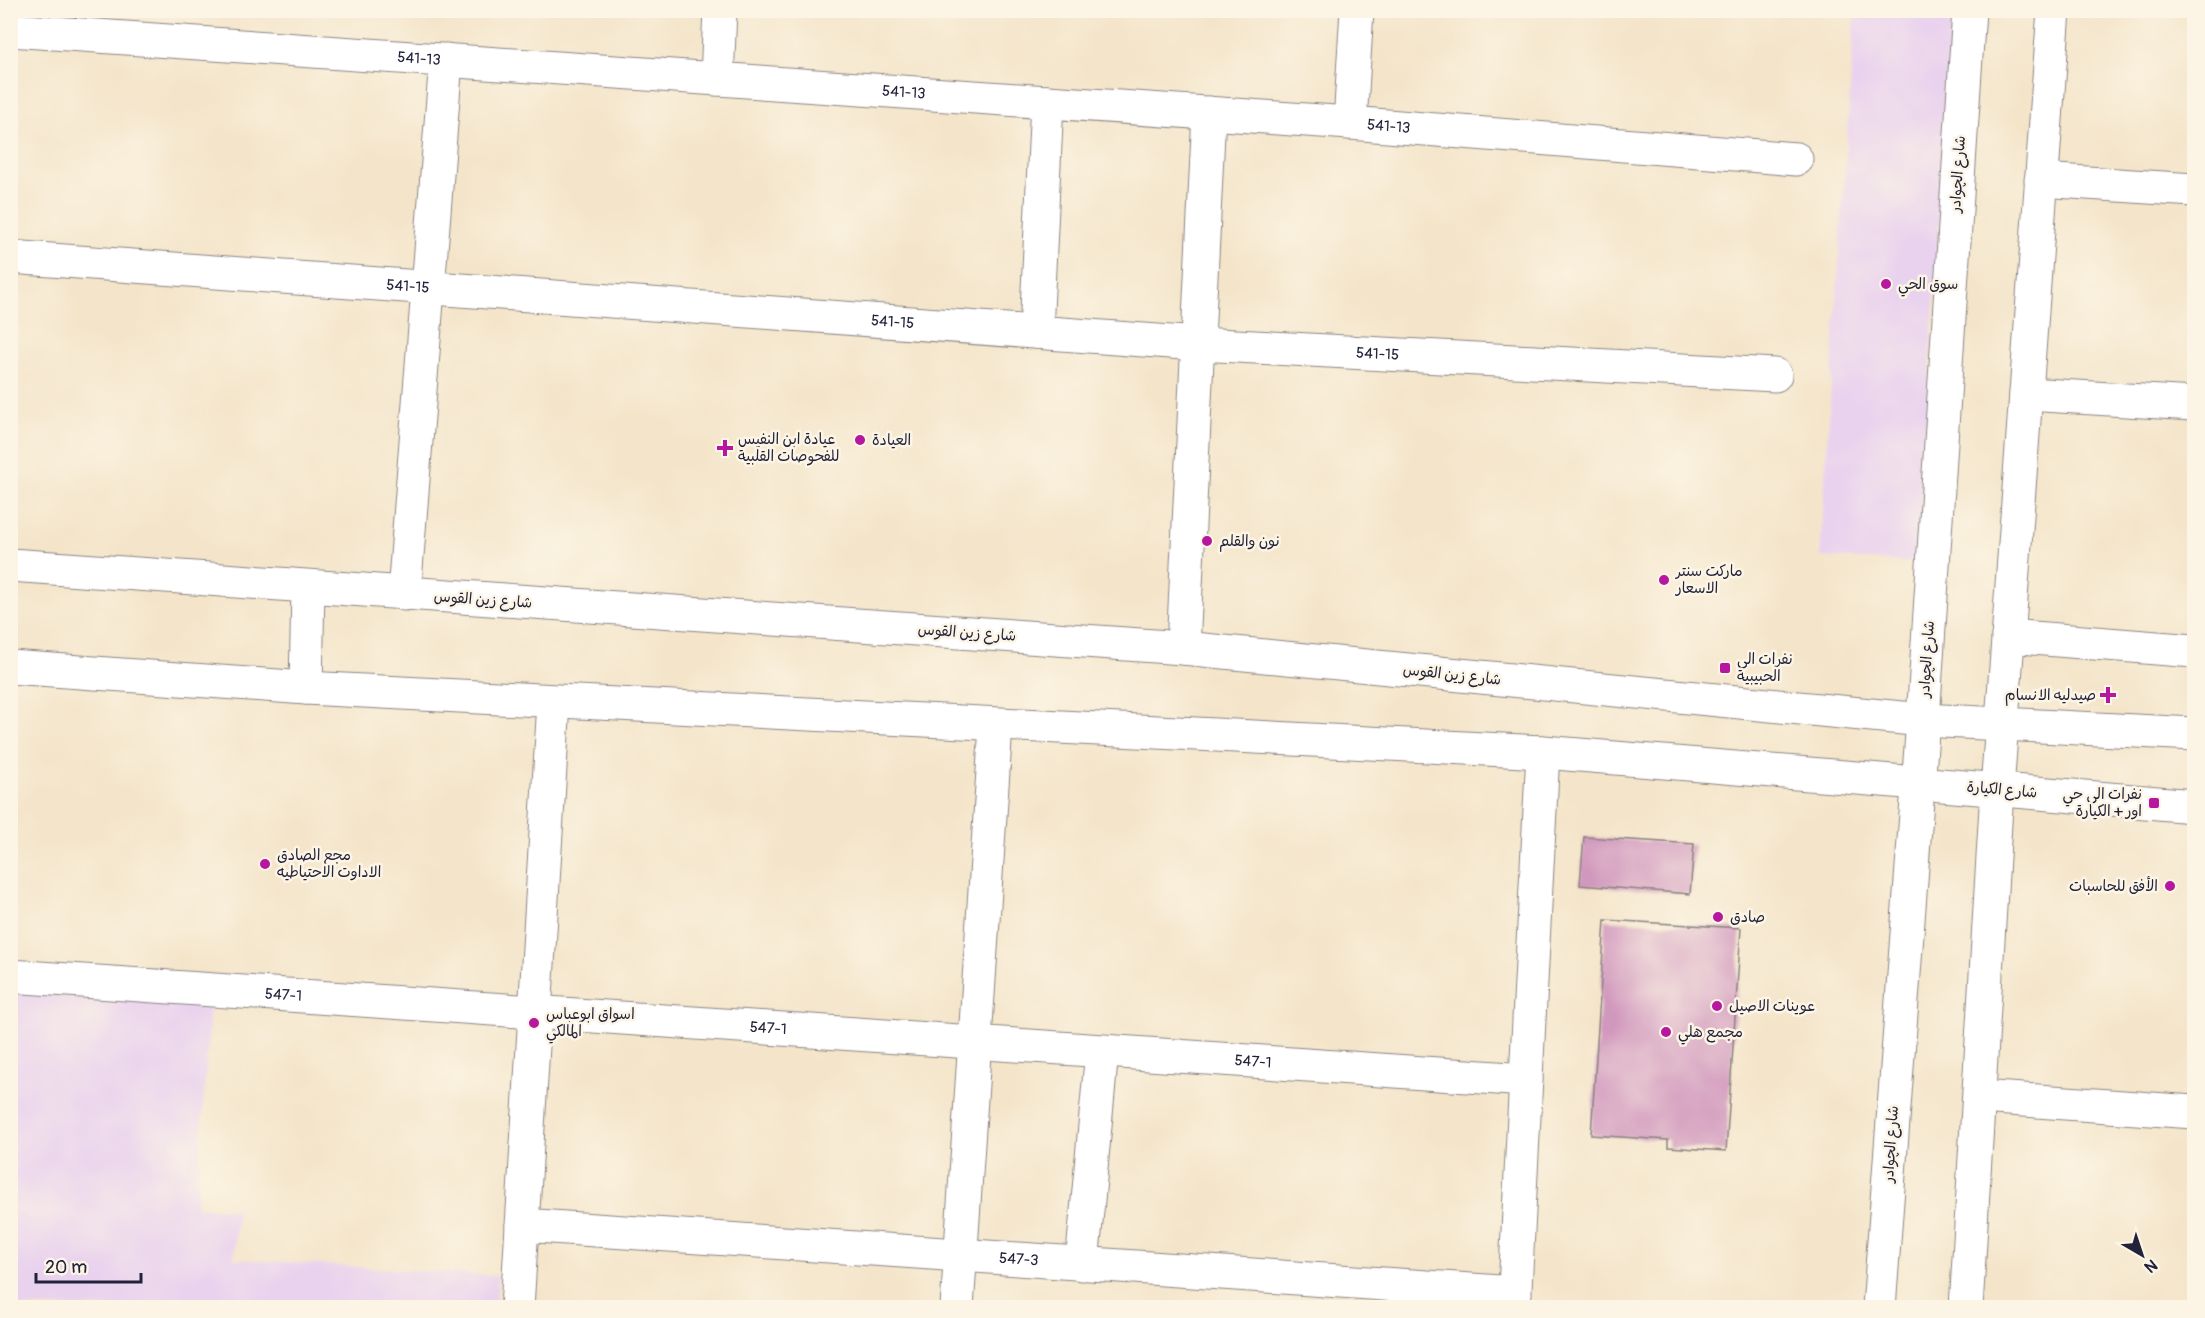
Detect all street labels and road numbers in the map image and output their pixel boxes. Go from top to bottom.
street label: 541-13 [397,47,441,69]
street label: 541-13 [882,81,926,103]
street label: 541-13 [1366,115,1411,137]
street label: شارع الچوادر [1946,135,1970,214]
street label: 541-15 [386,275,430,297]
street label: 541-15 [870,311,915,333]
street label: 541-15 [1356,343,1400,364]
street label: شارع زين القوس [433,587,533,613]
street label: شارع زين القوس [917,620,1017,646]
street label: شارع الچوادر [1915,620,1939,699]
street label: شارع زين القوس [1402,660,1502,690]
street label: شارع الكيارة [1966,777,2038,803]
street label: 547-1 [264,984,302,1005]
street label: 547-1 [749,1017,787,1039]
street label: 547-1 [1234,1051,1272,1072]
street label: شارع الچوادر [1879,1105,1903,1184]
street label: 547-3 [998,1248,1039,1270]

